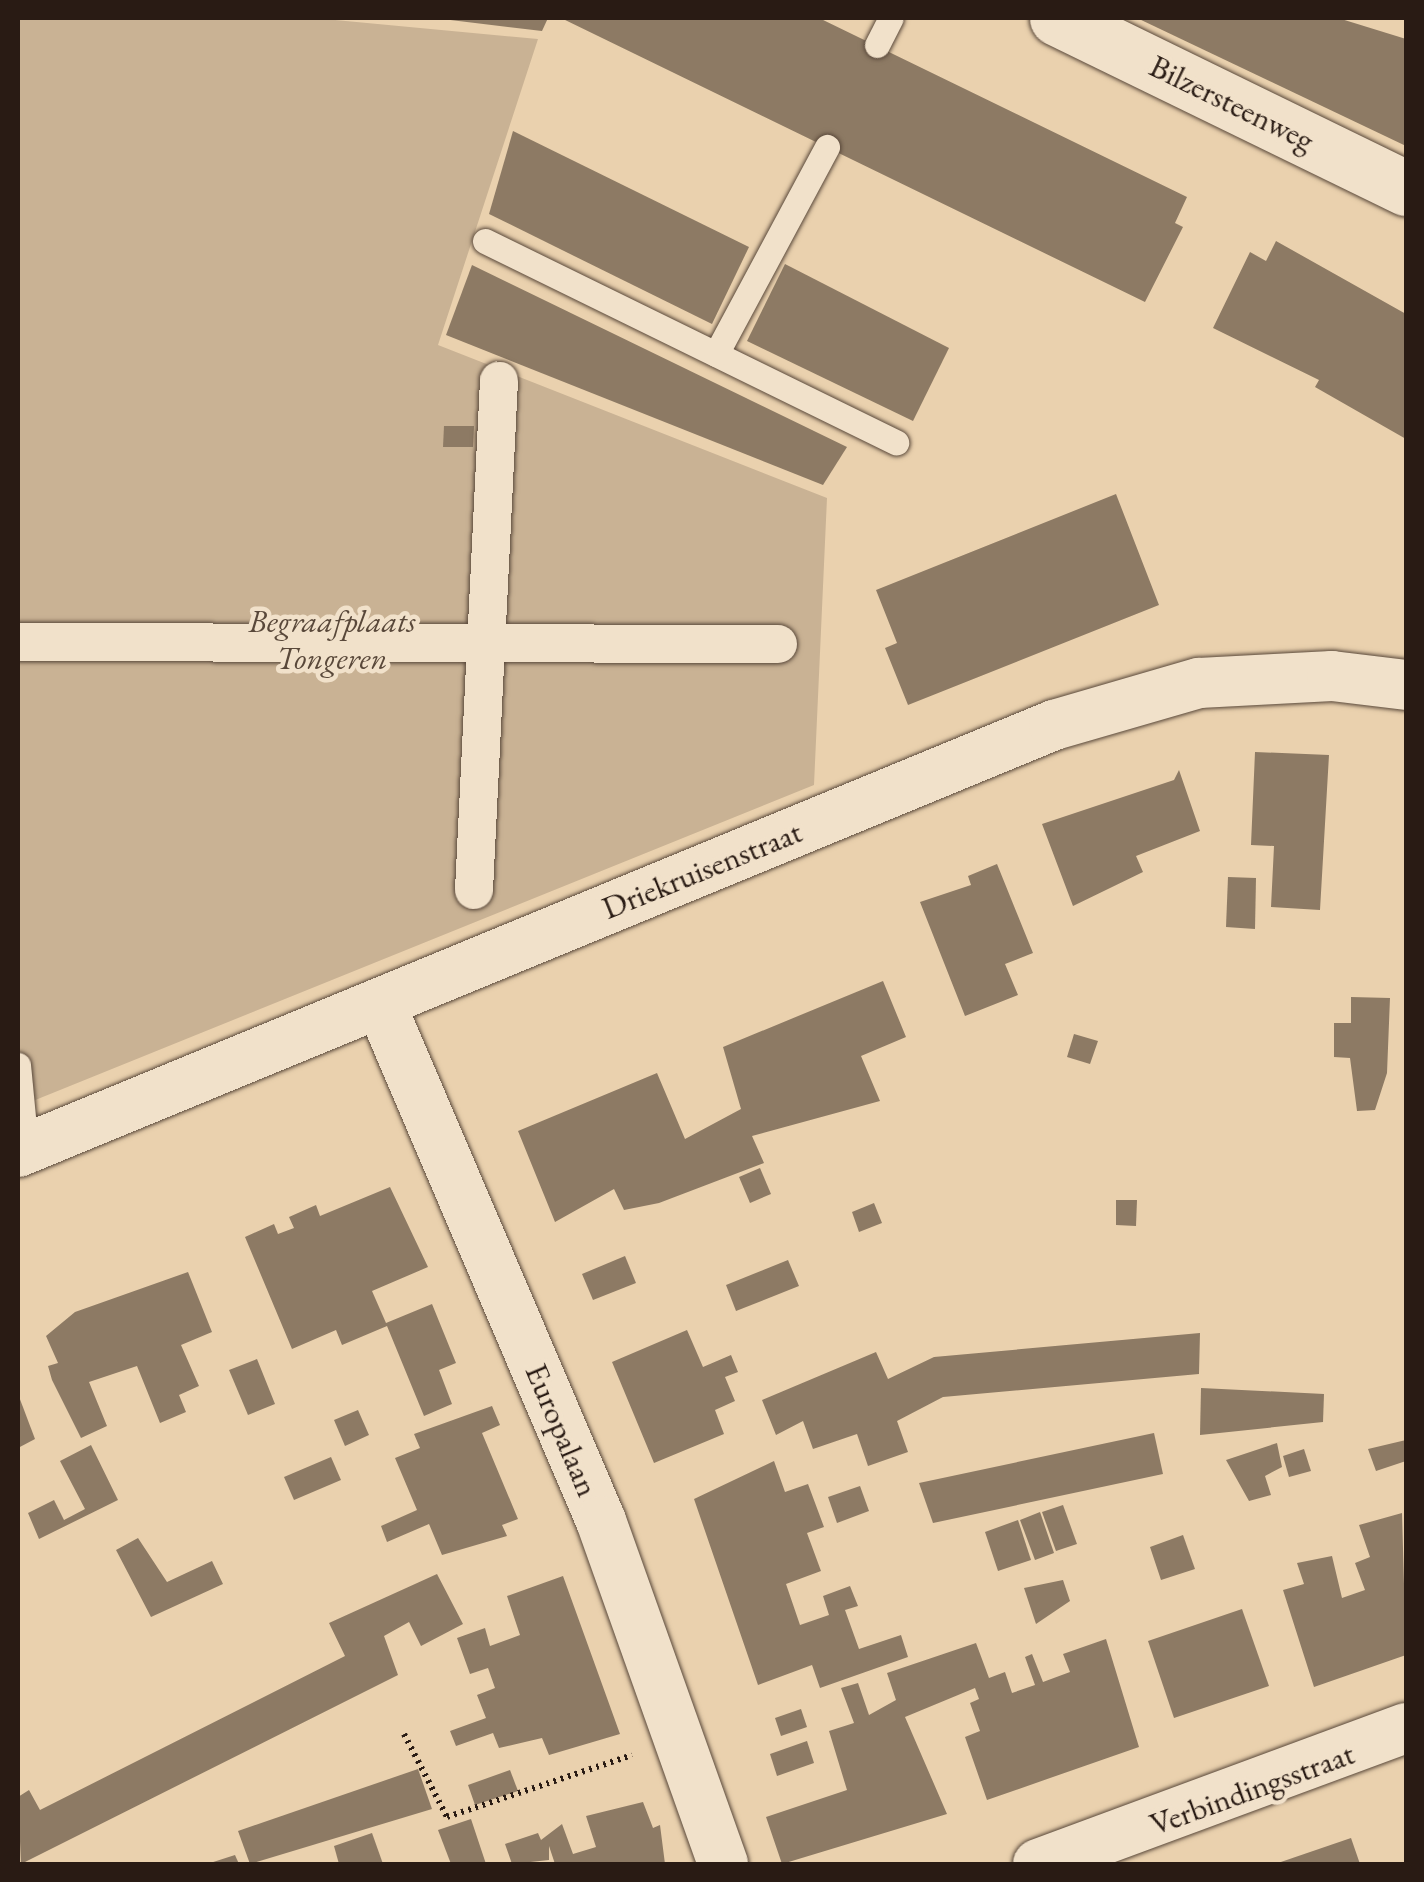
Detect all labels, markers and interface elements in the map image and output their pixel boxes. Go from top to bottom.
street label: Bilzersteenweg [1144,47,1320,159]
park label: Begraafplaats Tongeren [248,603,416,678]
street label: Driekruisenstraat [597,813,807,927]
street label: Europalaan [517,1358,607,1502]
street label: Verbindingsstraat [1145,1734,1359,1844]

